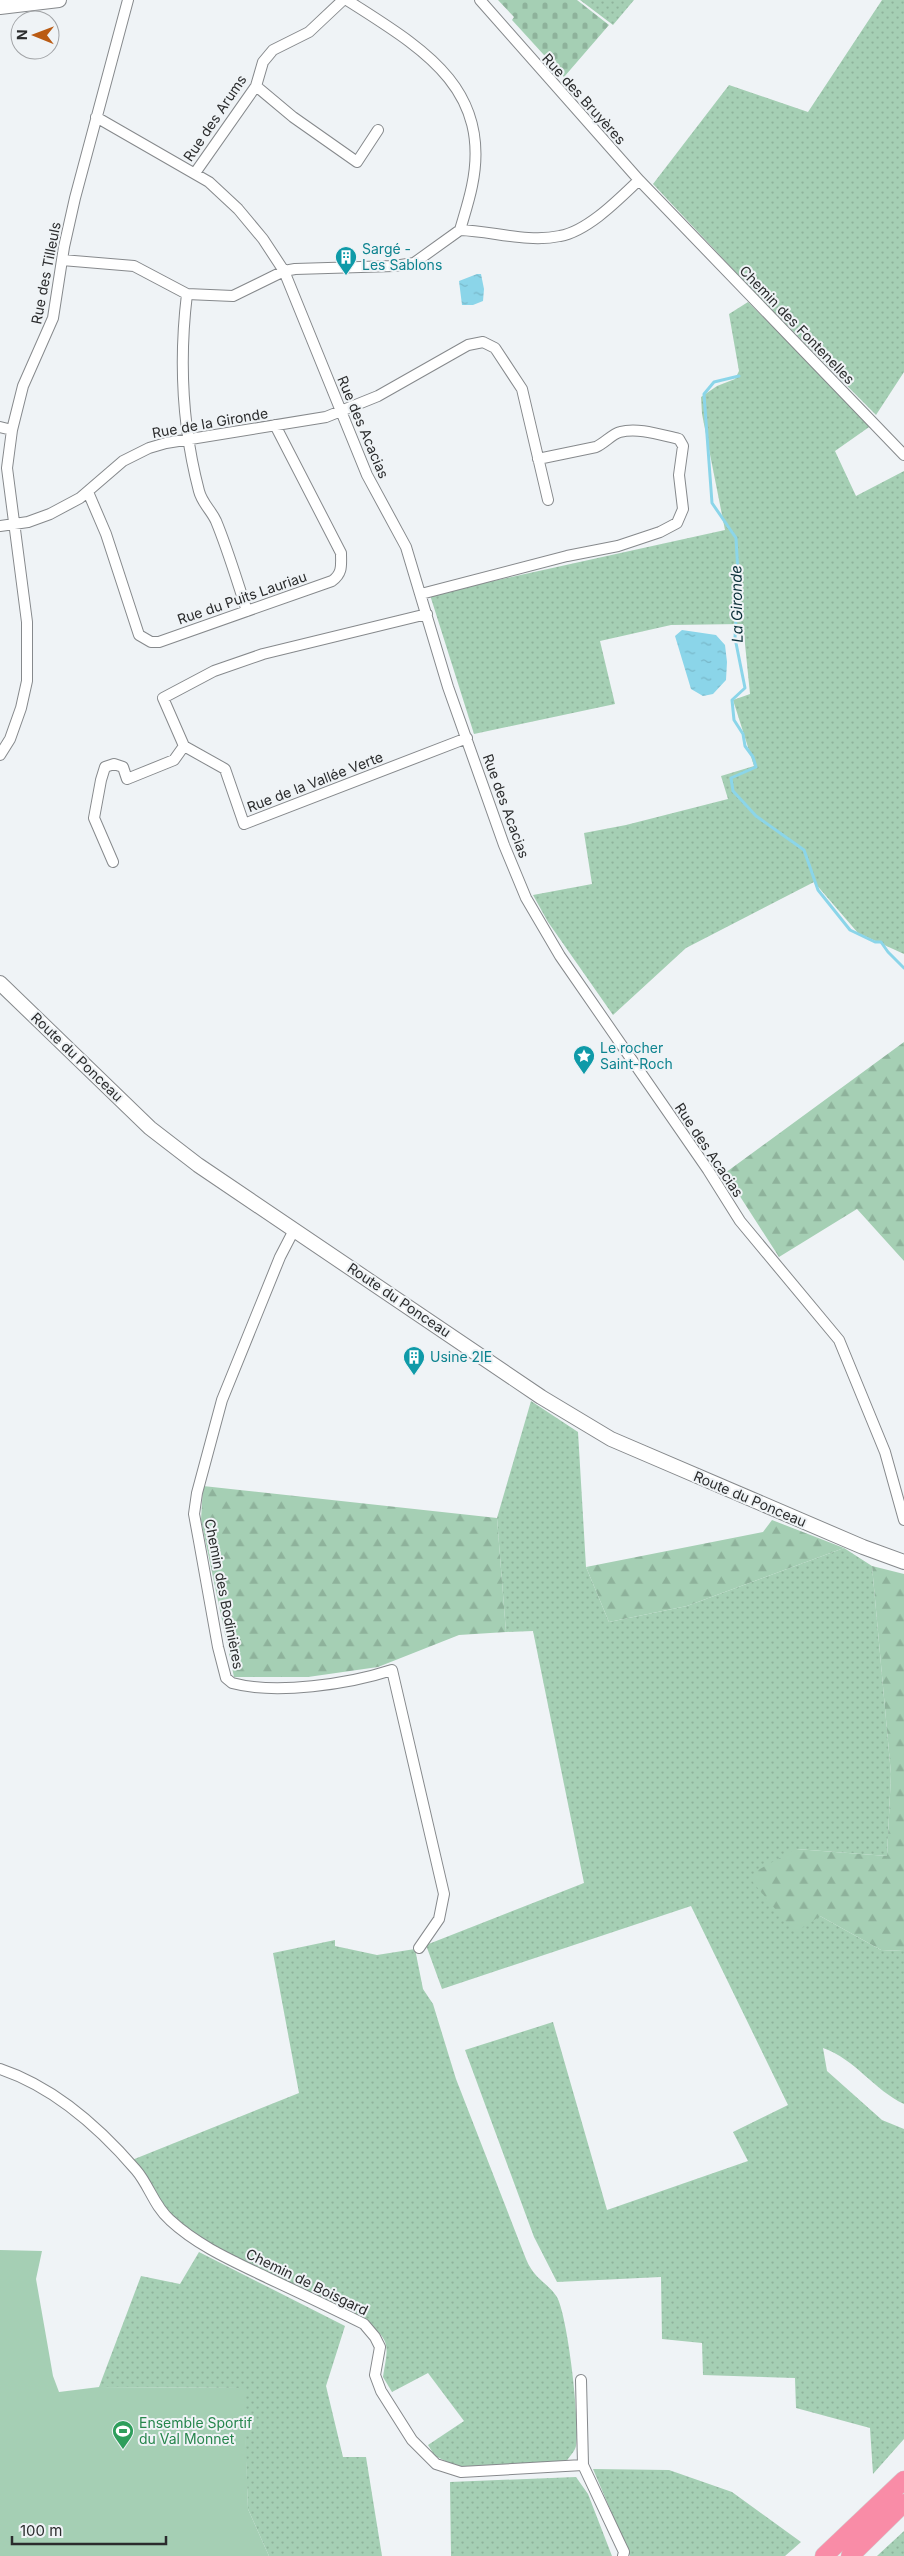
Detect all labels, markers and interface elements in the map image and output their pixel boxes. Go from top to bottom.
north arrow [10,10,60,60]
text: N [13,29,30,40]
street label: Rue des Bruyères [539,50,630,148]
street label: Rue des Arums [179,71,250,164]
street label: Rue des Tilleuls [27,220,64,326]
place label: Sargé - Les Sablons [362,240,442,273]
building icon: Sargé - Les Sablons [334,245,358,276]
street label: Chemin des Fontenelles [736,262,858,388]
street label: Rue des Acacias [334,373,393,481]
street label: Rue de la Gironde [151,404,269,441]
water label: La Gironde [726,565,747,643]
street label: Rue du Puits Lauriau [175,567,309,628]
street label: Rue de la Vallée Verte [244,748,385,815]
street label: Rue des Acacias [480,751,533,860]
street label: Route du Ponceau [28,1009,127,1105]
place label: Le rocher Saint-Roch [600,1039,673,1072]
place icon: Le rocher Saint-Roch [572,1044,596,1075]
street label: Rue des Acacias [672,1099,747,1200]
street label: Route du Ponceau [344,1259,454,1340]
building icon: Usine 2IE [402,1345,426,1376]
place label: Usine 2IE [430,1348,492,1365]
street label: Route du Ponceau [691,1467,809,1530]
street label: Chemin des Bodinières [202,1517,247,1670]
street label: Chemin de Boisgard [243,2245,371,2318]
place label: Ensemble Sportif du Val Monnet [139,2414,252,2447]
sports icon: Ensemble Sportif du Val Monnet [111,2419,135,2450]
scale bar [12,2514,166,2546]
text: 100 m [20,2521,62,2540]

